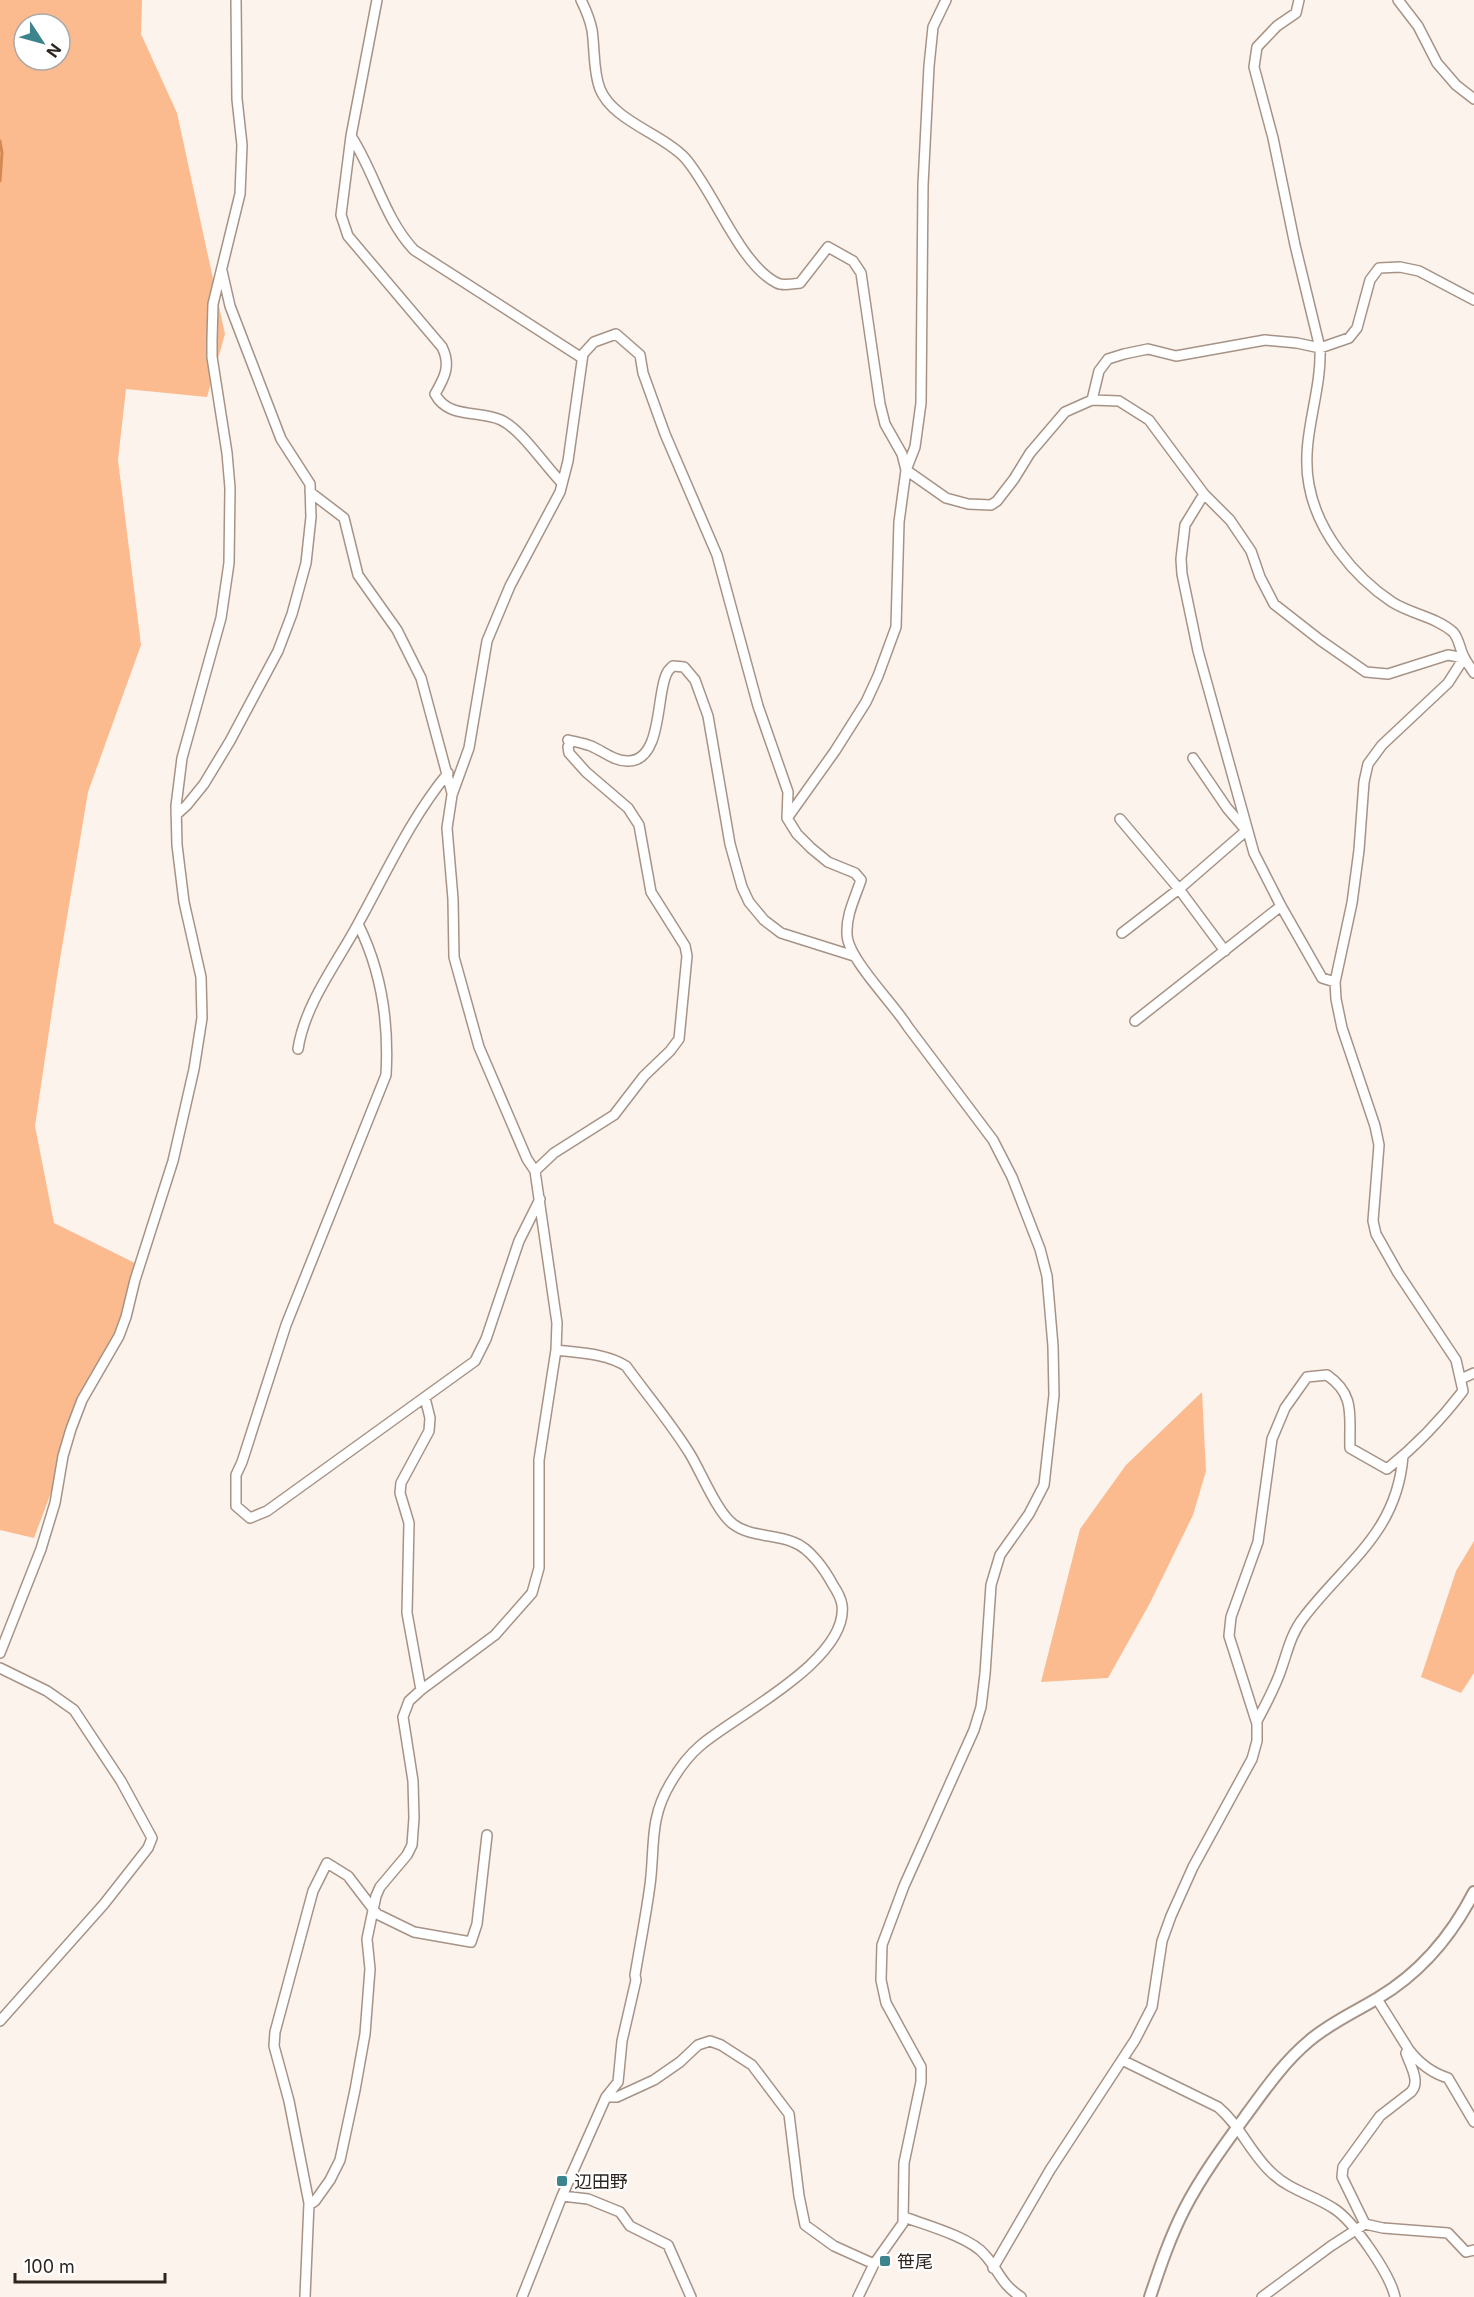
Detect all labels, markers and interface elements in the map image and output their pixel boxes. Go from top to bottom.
north arrow [12,12,72,72]
text: N [42,40,66,62]
place label: 辺田野 [574,2171,628,2192]
marker: 辺田野 [555,2174,569,2188]
scale bar [15,2246,165,2284]
place label: 笹尾 [897,2251,933,2272]
marker: 笹尾 [878,2254,892,2268]
text: 100 m [24,2256,75,2277]

